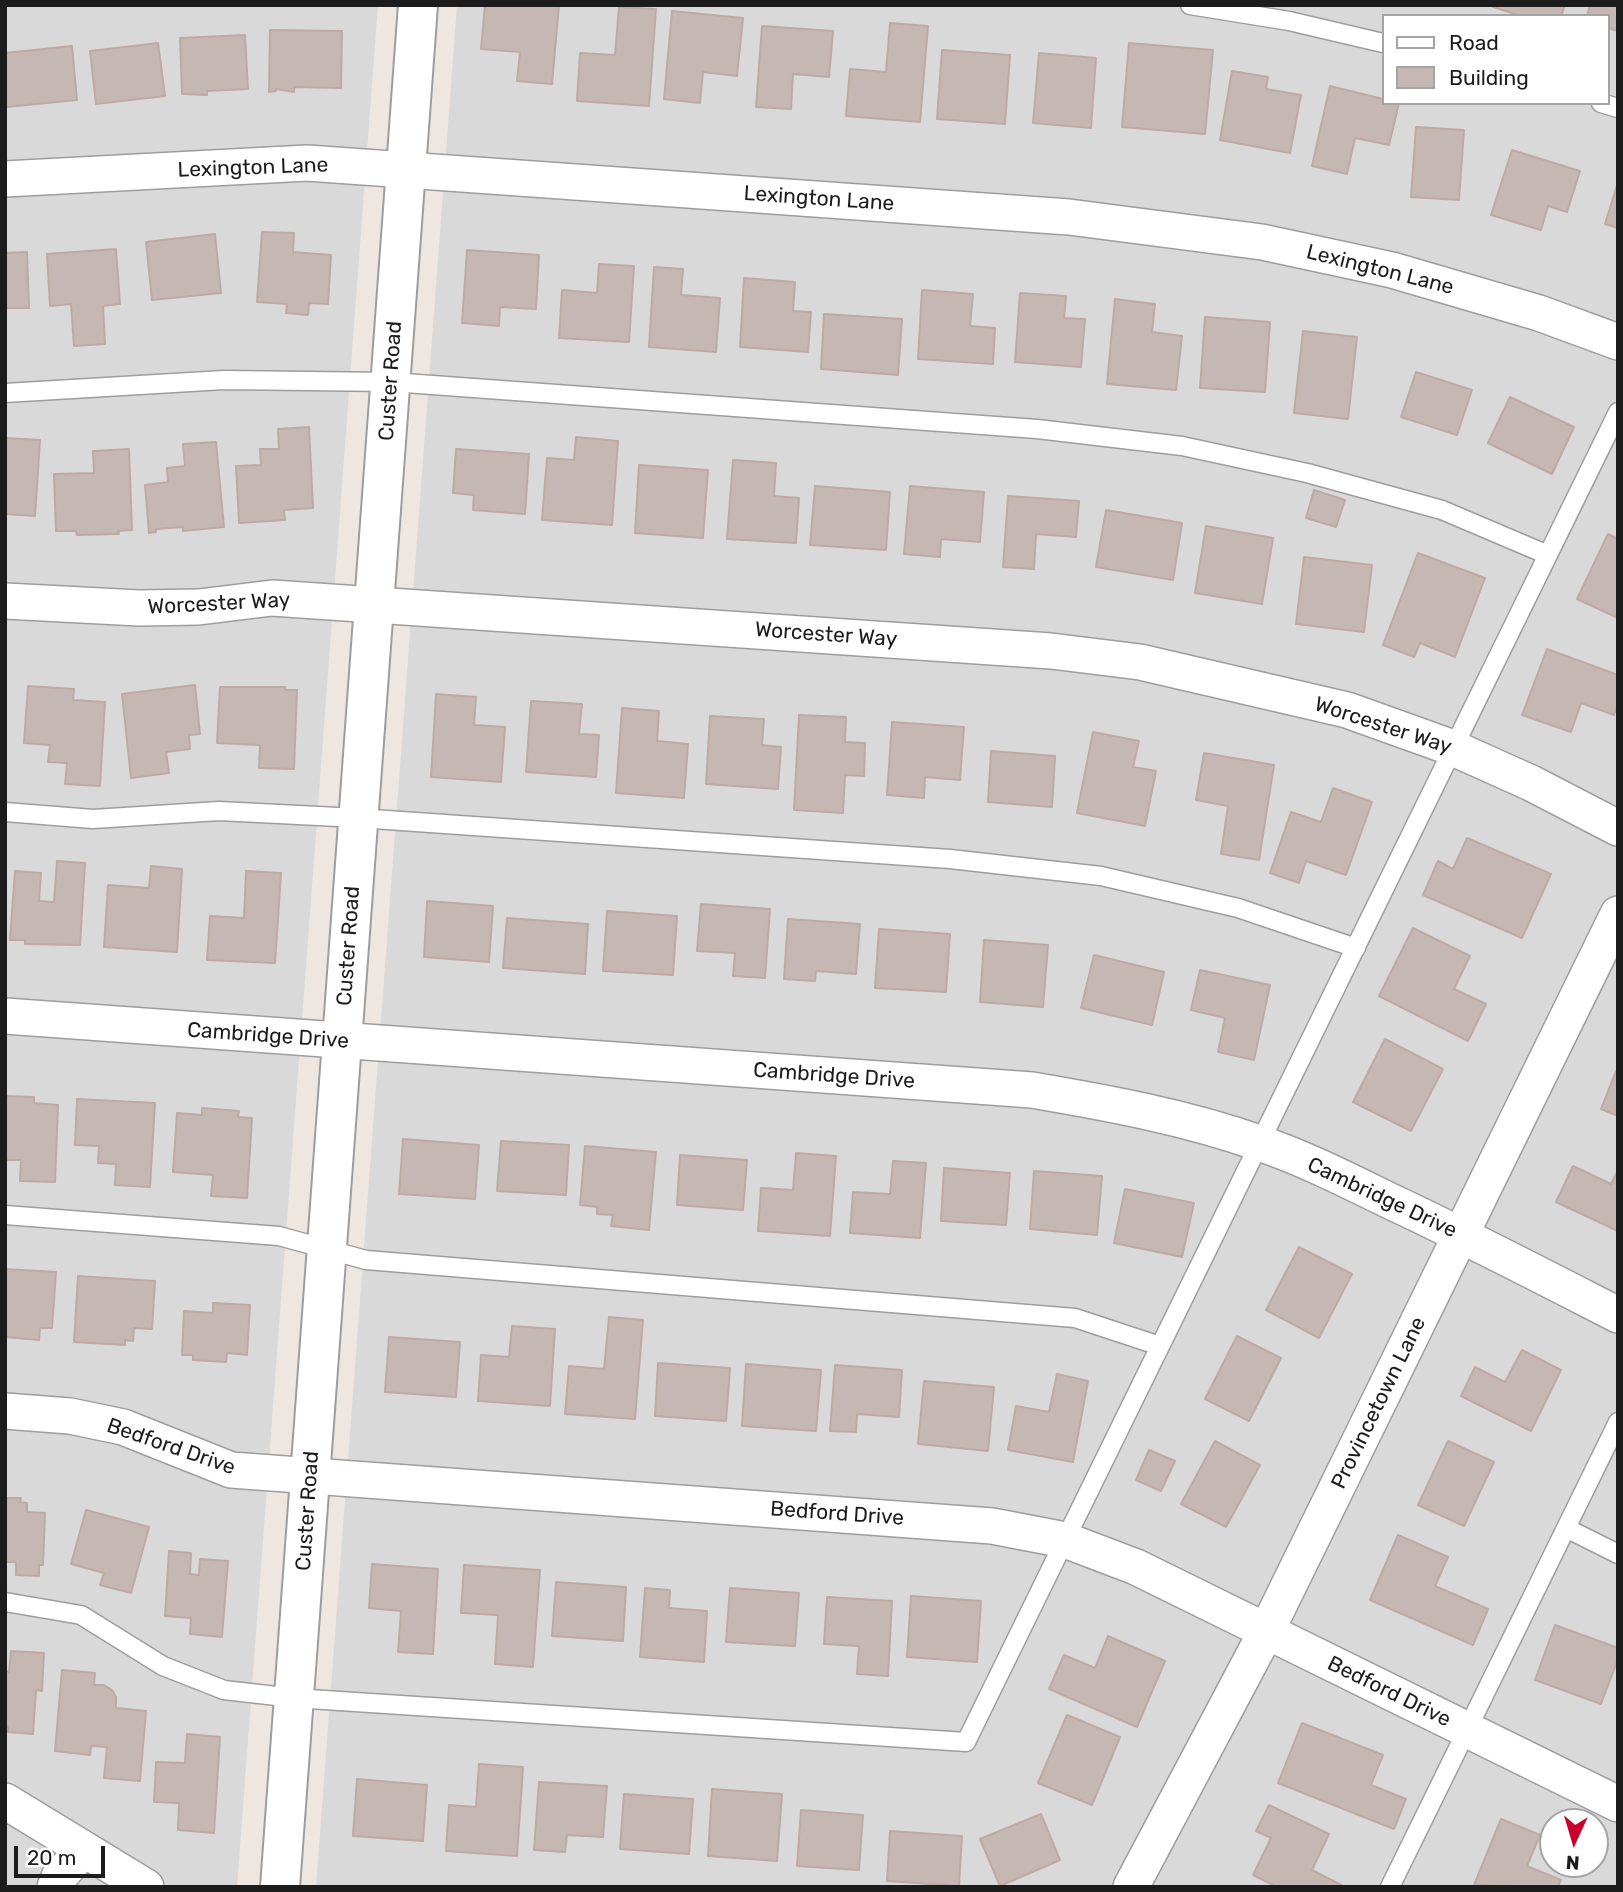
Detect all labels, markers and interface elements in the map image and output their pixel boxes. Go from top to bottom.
legend [1382,14,1609,105]
text: Road [1449,30,1499,55]
text: Building [1449,65,1529,90]
street label: Lexington Lane [177,153,329,183]
street label: Lexington Lane [743,181,895,217]
street label: Lexington Lane [1304,240,1456,300]
street label: Custer Road [374,320,408,442]
street label: Worcester Way [147,588,291,620]
street label: Worcester Way [754,617,898,653]
street label: Worcester Way [1311,692,1455,760]
street label: Custer Road [332,885,366,1007]
street label: Cambridge Drive [186,1018,350,1054]
street label: Cambridge Drive [752,1058,916,1094]
street label: Cambridge Drive [1303,1152,1461,1244]
street label: Provincetown Lane [1326,1313,1432,1493]
street label: Bedford Drive [103,1413,239,1481]
street label: Custer Road [291,1450,325,1572]
street label: Bedford Drive [769,1497,905,1531]
street label: Bedford Drive [1323,1651,1455,1733]
north arrow [1539,1808,1609,1878]
scale bar [18,1832,108,1876]
text: 20 m [27,1845,76,1870]
text: N [1565,1851,1580,1874]

